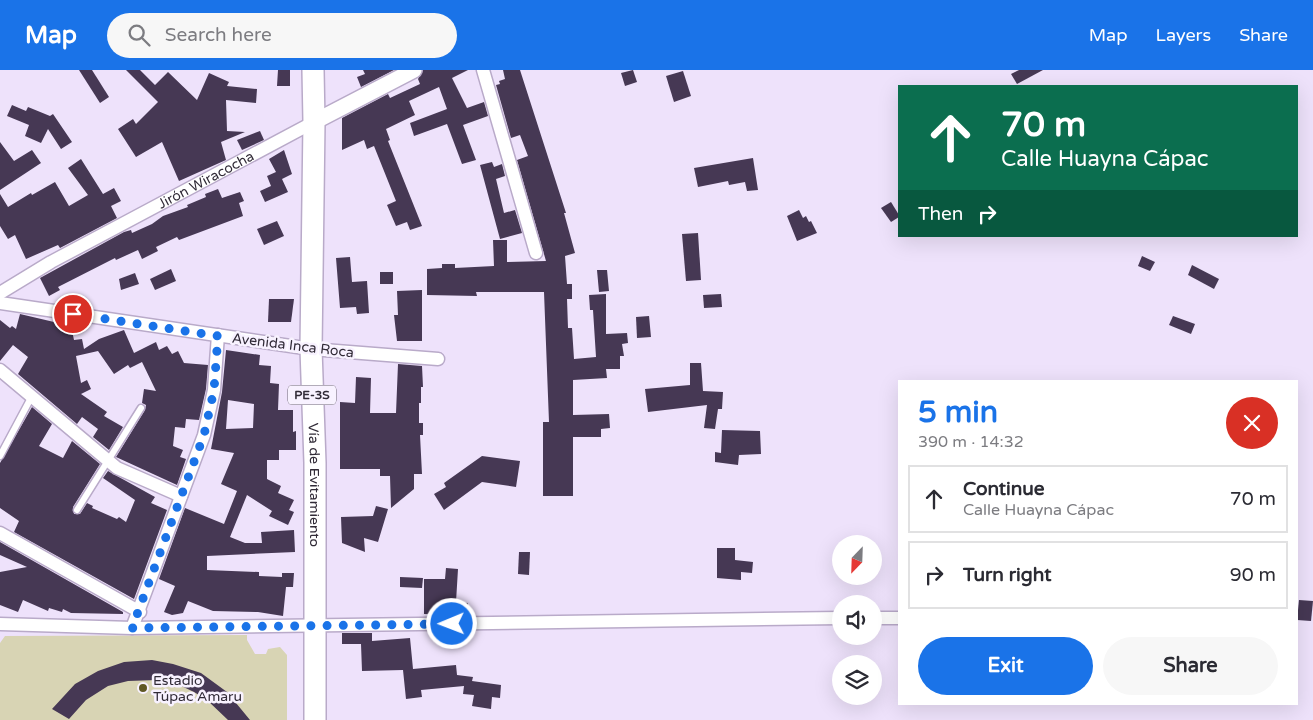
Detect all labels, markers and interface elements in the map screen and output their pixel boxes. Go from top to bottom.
search box [107,13,457,58]
text: Map [25,21,77,50]
icon: search [125,21,153,49]
text: Search here [165,24,272,46]
text: Map [1089,24,1128,46]
text: Layers [1156,24,1211,46]
text: Share [1239,24,1288,46]
text: 70 m [1001,104,1086,146]
icon: ahead [918,105,983,170]
text: Calle Huayna Cápac [1001,146,1209,172]
street label: Jirón Wiracocha [155,148,257,213]
icon: right [973,200,1001,228]
text: Then [918,203,963,225]
pin [52,293,94,335]
icon: arrive [59,300,87,328]
street label: Avenida Inca Roca [231,330,355,361]
road number: PE-3S [288,386,336,404]
text: 5 min [918,394,998,431]
button: close [1226,397,1278,449]
street label: Vía de Evitamiento [305,422,323,547]
text: 390 m · 14:32 [918,432,1024,452]
text: Continue [963,478,1045,500]
icon: ahead [920,485,948,513]
text: 70 m [1230,488,1276,510]
text: Calle Huayna Cápac [963,500,1114,520]
north arrow [832,535,882,585]
map controls [832,535,882,705]
icon: right [920,561,948,589]
text: Turn right [963,564,1051,586]
text: 90 m [1230,564,1276,586]
button: sound [832,595,882,645]
position arrow [425,597,477,649]
button: Exit [918,637,1093,695]
button: Share [1103,637,1278,695]
button: layers [832,655,882,705]
place label: Estadio Túpac Amaru [153,672,242,705]
marker: Estadio Túpac Amaru [137,682,149,694]

